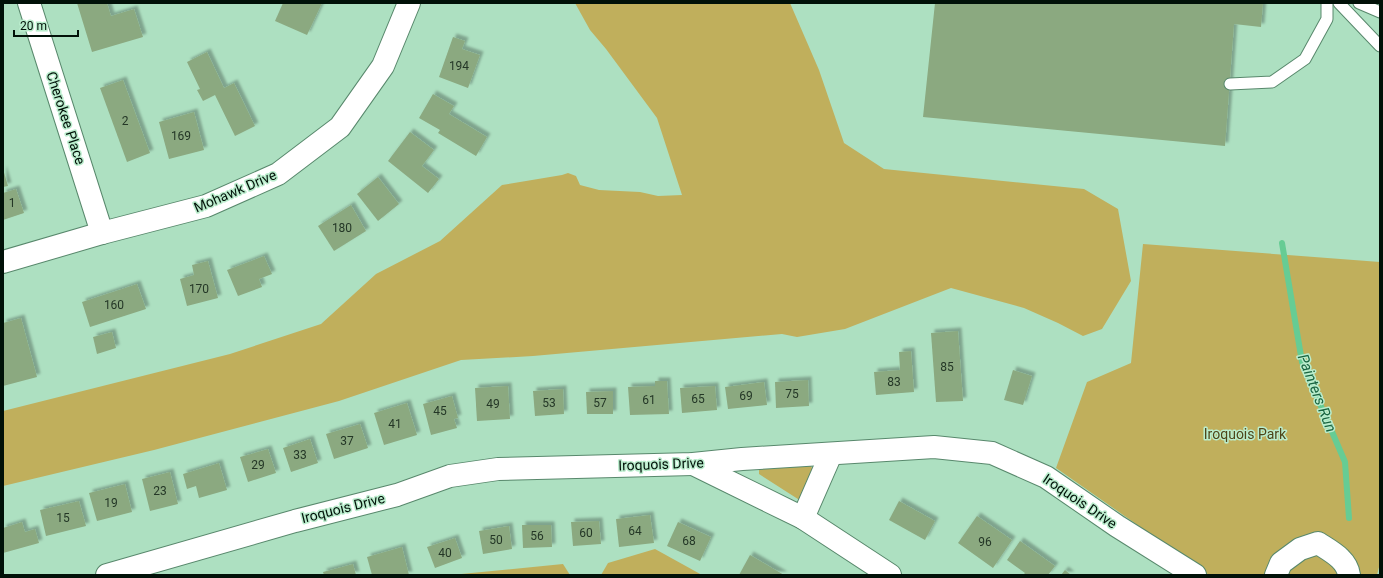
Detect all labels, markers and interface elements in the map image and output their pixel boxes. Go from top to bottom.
scale bar [14,12,78,38]
text: 20 m [20,19,47,33]
house number: 194 [449,59,469,73]
street label: Cherokee Place [43,70,89,166]
house number: 2 [122,114,129,128]
house number: 169 [171,129,191,143]
street label: Mohawk Drive [191,166,279,216]
house number: 1 [9,196,15,210]
house number: 180 [332,221,352,235]
house number: 170 [189,282,209,296]
house number: 160 [104,298,124,312]
water label: Painters Run [1294,351,1340,435]
house number: 85 [940,360,954,374]
house number: 83 [887,375,901,389]
house number: 75 [785,387,799,401]
house number: 69 [739,389,753,403]
house number: 65 [691,392,705,406]
house number: 61 [642,393,656,407]
house number: 53 [542,396,556,410]
house number: 57 [593,396,607,410]
house number: 49 [486,397,500,411]
house number: 45 [433,404,447,418]
house number: 41 [388,417,402,431]
park label: Iroquois Park [1204,426,1287,442]
house number: 37 [340,434,354,448]
house number: 33 [293,448,307,462]
street label: Iroquois Drive [618,455,704,473]
house number: 29 [251,458,265,472]
street label: Iroquois Drive [1040,470,1120,532]
house number: 23 [153,484,167,498]
street label: Iroquois Drive [300,490,386,526]
house number: 19 [104,496,118,510]
house number: 15 [56,511,70,525]
house number: 64 [628,524,642,538]
house number: 60 [579,526,593,540]
house number: 56 [530,529,544,543]
house number: 50 [489,533,503,547]
house number: 68 [682,534,696,548]
house number: 96 [978,535,992,549]
house number: 40 [438,546,452,560]

